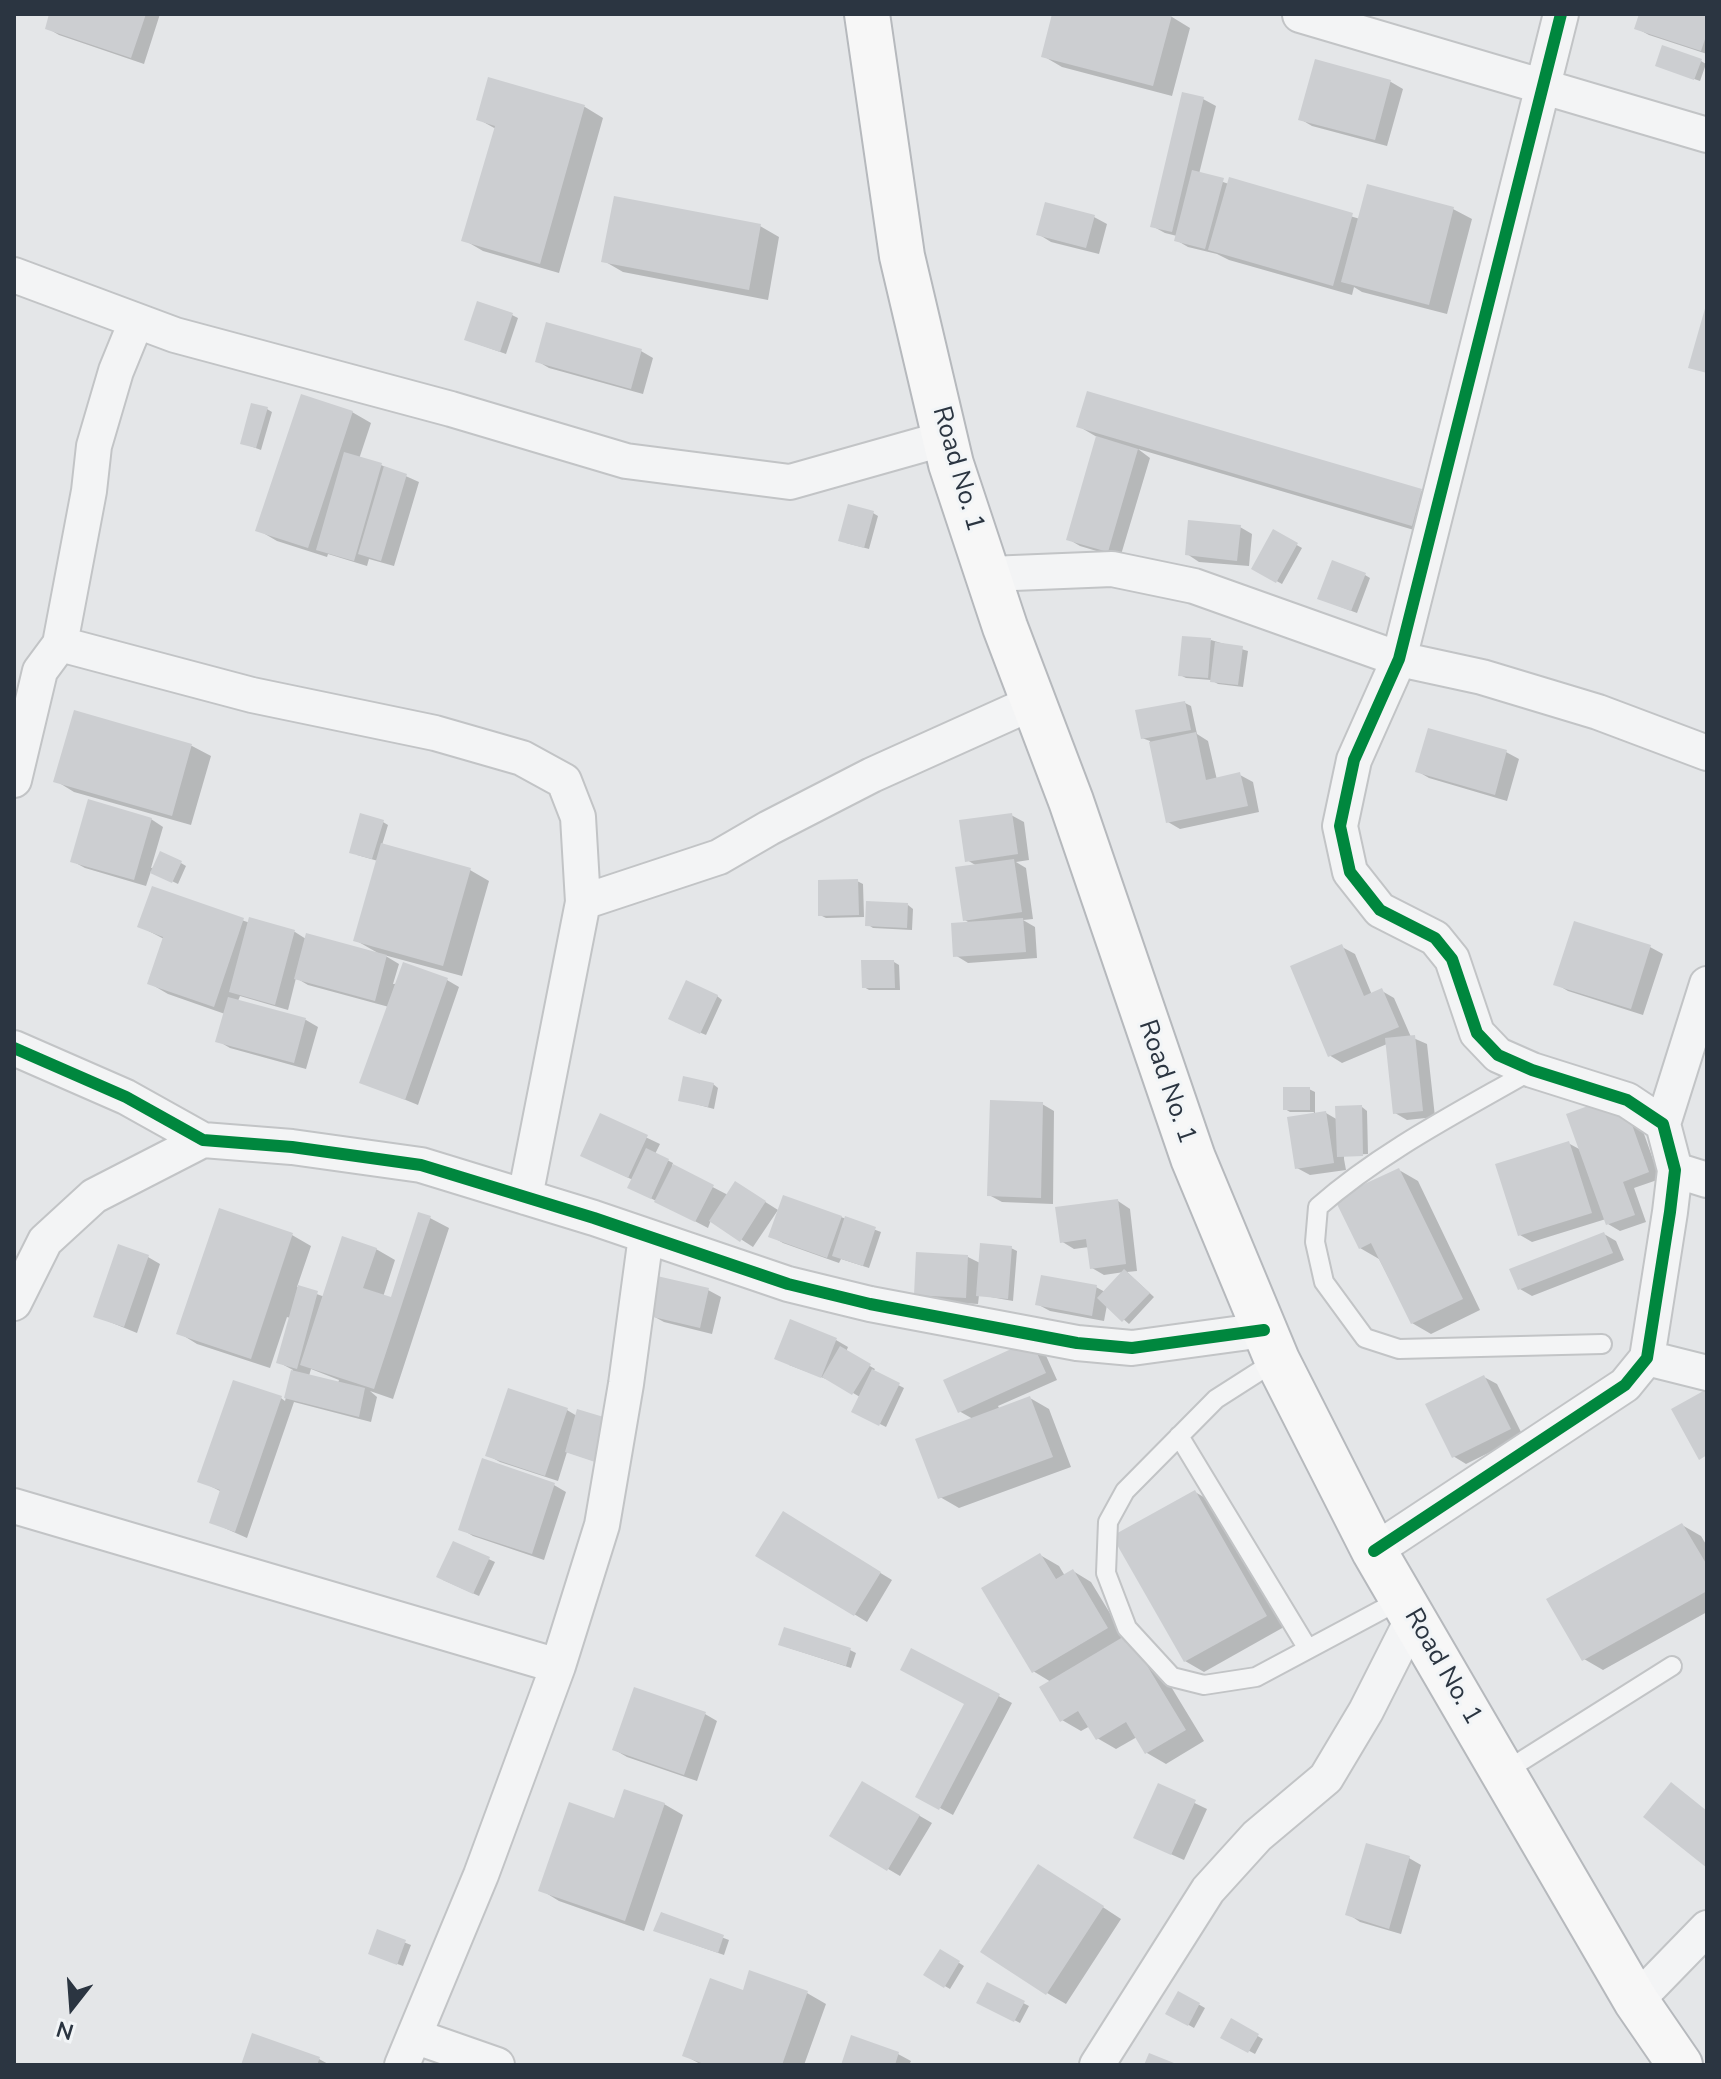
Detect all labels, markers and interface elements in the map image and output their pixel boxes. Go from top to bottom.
street label: Road No. 1 [924,403,990,535]
street label: Road No. 1 [1130,1016,1202,1148]
street label: Road No. 1 [1396,1604,1488,1730]
north arrow [32,1967,112,2047]
text: N [53,2013,77,2047]

